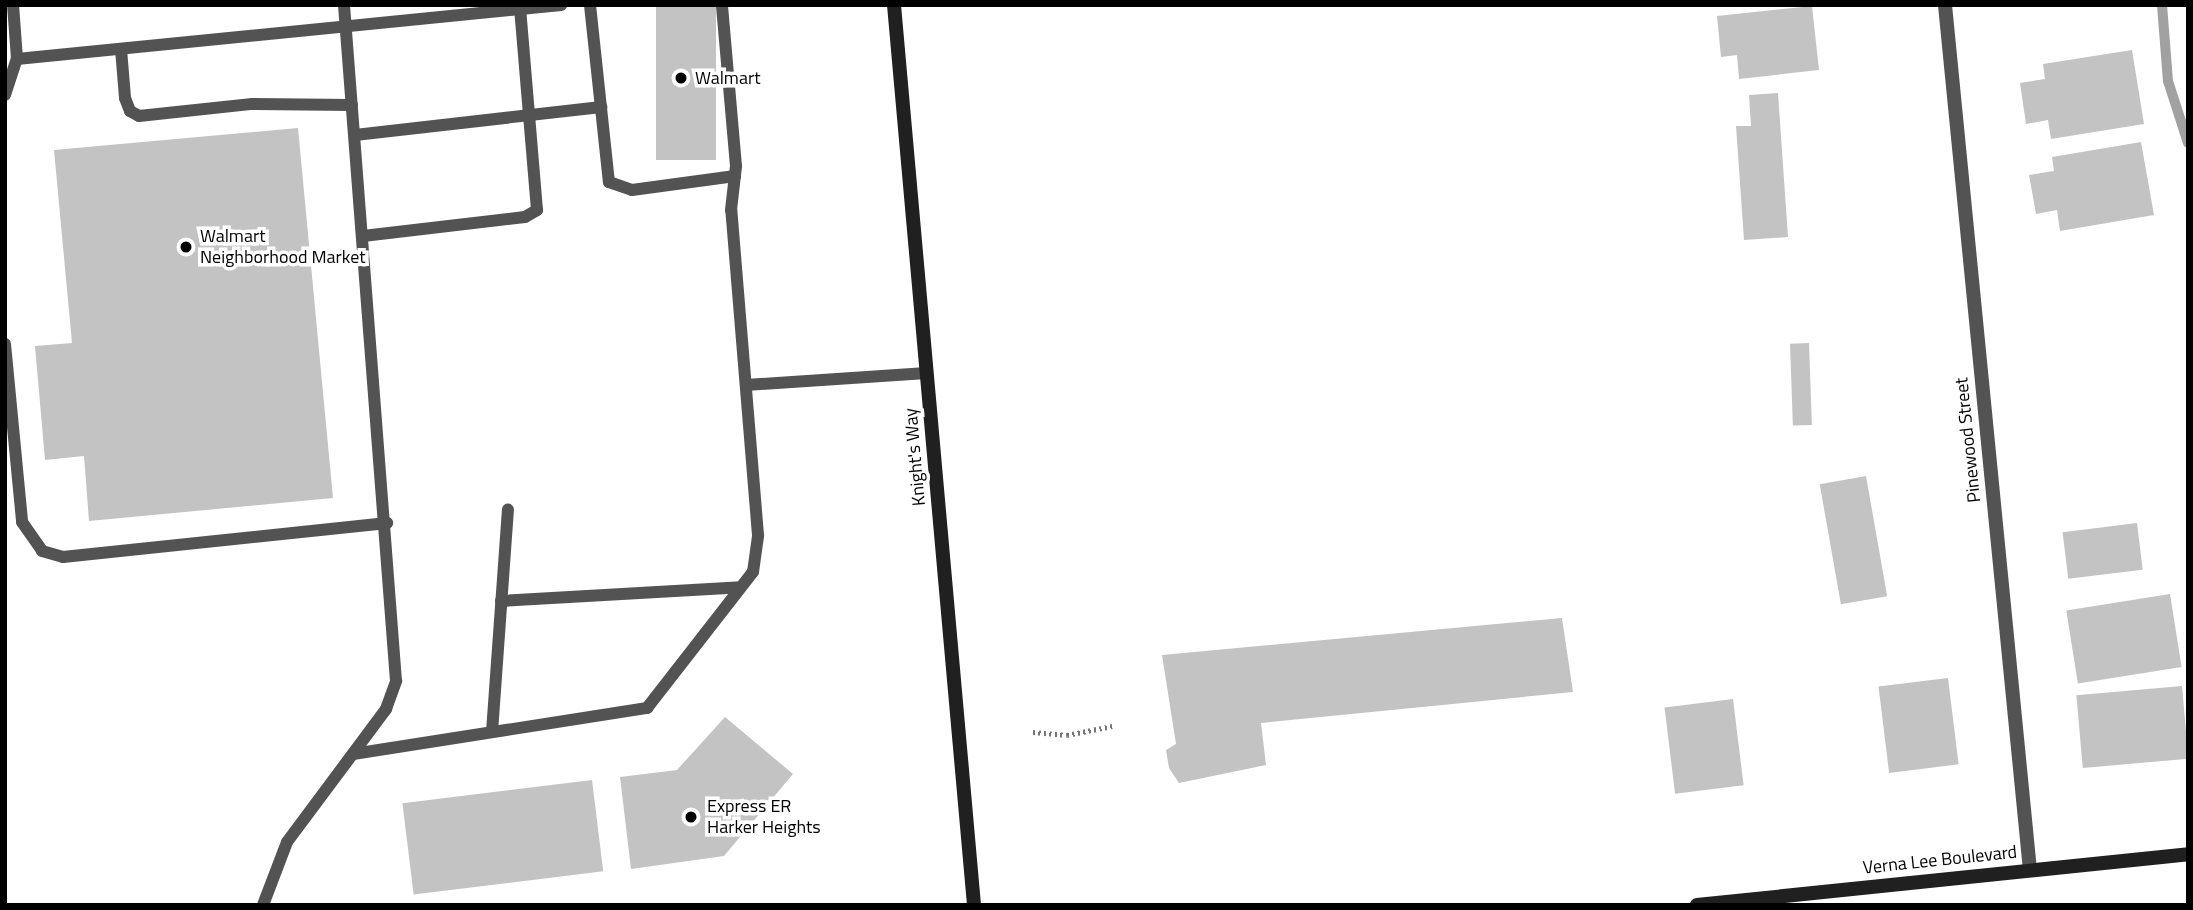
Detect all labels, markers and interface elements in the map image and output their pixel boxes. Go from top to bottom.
place label: Walmart [695,67,760,89]
marker: Walmart [673,70,689,86]
place label: Walmart Neighborhood Market [200,226,365,268]
marker: Walmart Neighborhood Market [178,239,194,255]
street label: Pinewood Street [1951,376,1985,504]
street label: Knight's Way [900,407,930,507]
place label: Express ER Harker Heights [707,796,821,838]
marker: Express ER Harker Heights [681,807,701,827]
street label: Verna Lee Boulevard [1862,841,2018,879]

